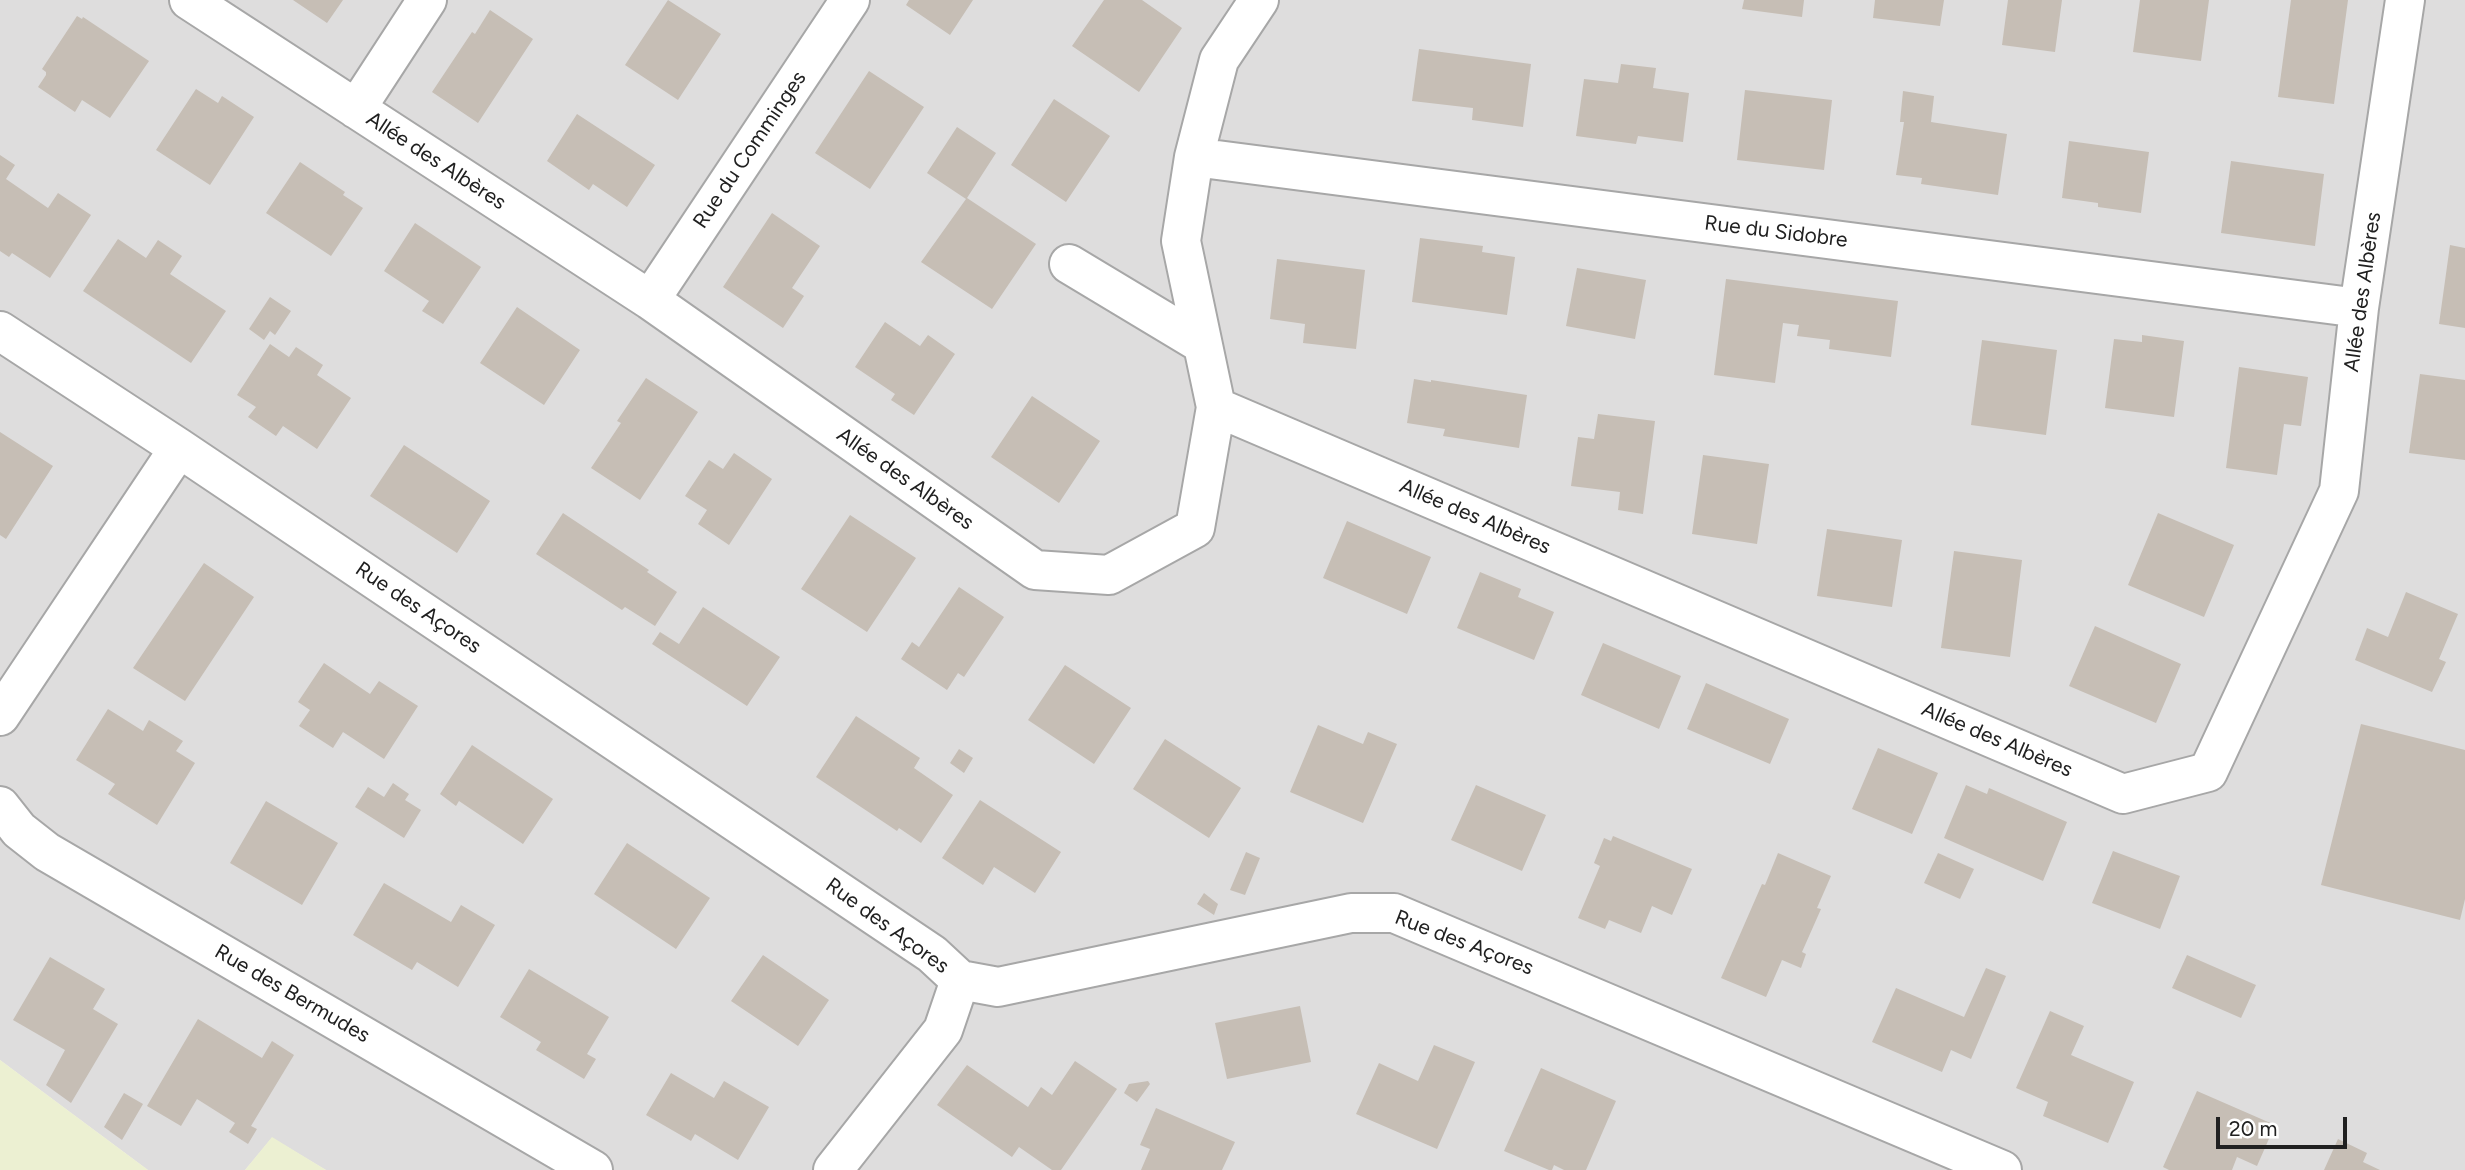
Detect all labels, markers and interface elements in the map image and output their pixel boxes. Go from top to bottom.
street label: Rue du Comminges [688,67,812,233]
street label: Allée des Albères [361,107,511,215]
street label: Allée des Albères [2339,210,2387,374]
street label: Rue du Sidobre [1703,211,1849,253]
street label: Allée des Albères [832,422,978,536]
street label: Allée des Albères [1396,474,1554,560]
street label: Rue des Açores [350,557,486,659]
street label: Allée des Albères [1918,697,2076,783]
street label: Rue des Açores [820,873,954,979]
street label: Rue des Açores [1391,905,1537,981]
street label: Rue des Bermudes [210,939,374,1049]
scale bar [2220,1104,2351,1148]
text: 20 m [2229,1116,2277,1141]

